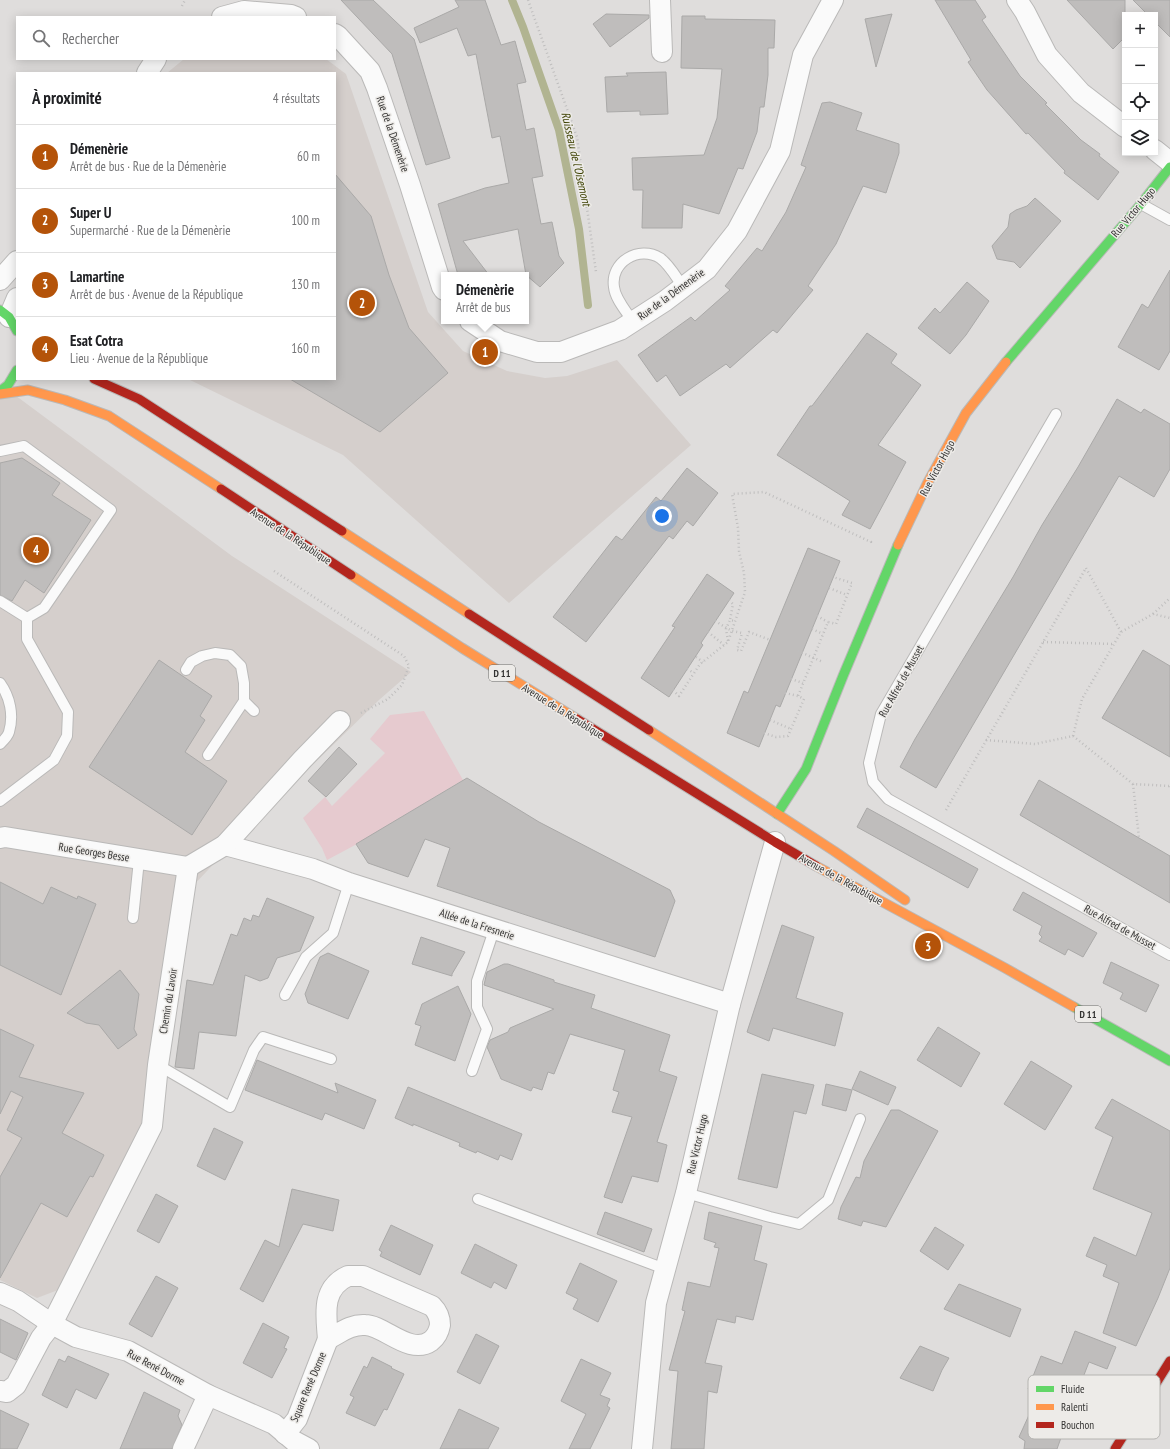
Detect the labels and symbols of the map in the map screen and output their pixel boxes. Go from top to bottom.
street label: Rue de la Démenèrie [373,94,413,174]
water label: Ruisseau de l'Oisemont [558,110,595,209]
street label: Rue Victor Hugo [1108,184,1158,240]
street label: Rue de la Démenèrie [635,265,708,323]
pin: 2 [349,288,375,318]
pin: 1 [472,337,498,367]
street label: Rue Victor Hugo [916,437,958,498]
street label: Avenue de la République [248,505,335,568]
your location [652,506,672,526]
pin: 4 [23,535,49,565]
street label: Rue Alfred de Musset [875,642,927,720]
road number: D 11 [489,665,515,681]
street label: Avenue de la République [519,680,607,742]
street label: Rue Georges Besse [58,839,131,865]
street label: Avenue de la République [797,850,886,908]
street label: Rue Alfred de Musset [1081,901,1159,953]
street label: Allée de la Fresnerie [438,905,517,943]
pin: 3 [915,931,941,961]
street label: Chemin du Lavoir [156,967,180,1035]
road number: D 11 [1075,1006,1101,1022]
street label: Rue Victor Hugo [683,1112,711,1175]
street label: Rue René Dorme [125,1346,188,1388]
street label: Square René Dorme [287,1349,329,1424]
legend [1028,1375,1160,1439]
text: Fluide [1061,1382,1085,1396]
text: Ralenti [1061,1400,1088,1414]
text: Bouchon [1061,1418,1094,1432]

